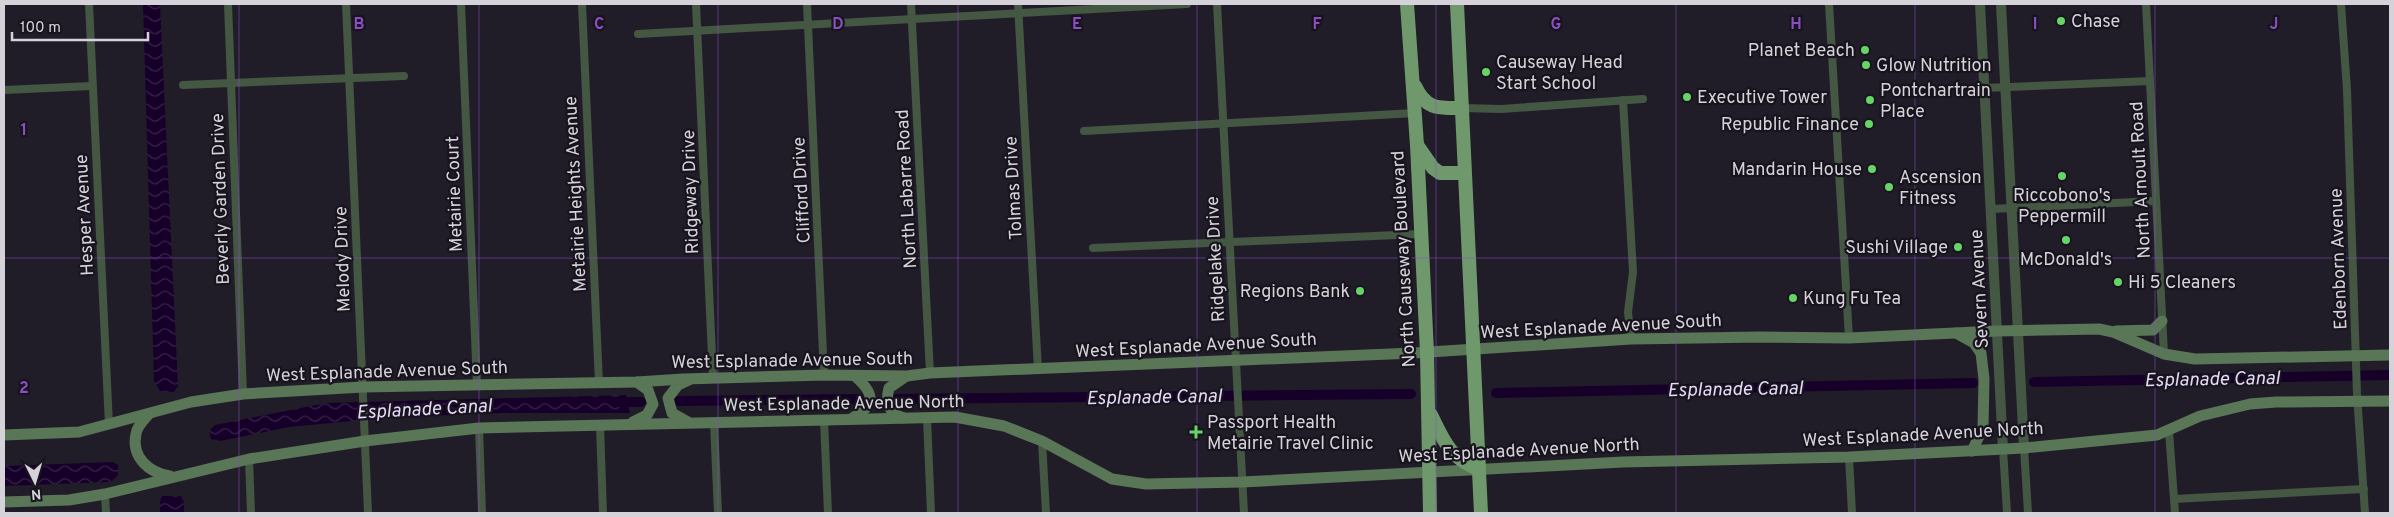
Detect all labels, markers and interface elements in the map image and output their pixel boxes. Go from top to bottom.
scale bar [12,10,149,42]
place label: Chase [2071,11,2120,34]
text: B [353,15,365,35]
text: C [594,15,604,35]
text: D [832,15,844,35]
text: E [1072,15,1082,35]
text: F [1312,15,1322,35]
text: G [1551,15,1561,35]
text: H [1790,15,1802,35]
text: I [2033,15,2037,35]
marker: Chase [2055,15,2067,27]
text: J [2270,15,2278,35]
text: 100 m [20,19,61,38]
place label: Planet Beach [1748,40,1855,63]
marker: Planet Beach [1859,44,1871,56]
place label: Causeway Head Start School [1496,52,1623,96]
place label: Glow Nutrition [1876,55,1992,78]
marker: Glow Nutrition [1860,59,1872,71]
marker: Causeway Head Start School [1480,66,1492,78]
place label: Pontchartrain Place [1880,80,1991,124]
place label: Executive Tower [1697,87,1827,110]
marker: Executive Tower [1681,91,1693,103]
marker: Pontchartrain Place [1864,94,1876,106]
street label: Metairie Heights Avenue [560,96,593,292]
street label: North Arnoult Road [2126,101,2157,259]
street label: North Labarre Road [892,109,923,269]
street label: Beverly Garden Drive [207,113,236,285]
place label: Republic Finance [1721,114,1859,137]
marker: Republic Finance [1863,118,1875,130]
text: 1 [21,121,27,141]
street label: Ridgeway Drive [678,129,705,255]
street label: Metairie Court [442,135,469,252]
street label: Clifford Drive [788,136,817,244]
street label: Tolmas Drive [1000,136,1029,240]
street label: North Causeway Boulevard [1387,150,1422,368]
street label: Hesper Avenue [71,154,100,276]
place label: Mandarin House [1732,159,1862,182]
marker: Mandarin House [1866,163,1878,175]
place label: Ascension Fitness [1899,167,1982,211]
marker: Riccobono's Peppermill [2056,170,2068,182]
marker: Ascension Fitness [1883,181,1895,193]
place label: Riccobono's Peppermill [2013,185,2111,229]
street label: Edenborn Avenue [2326,188,2353,330]
street label: Ridgelake Drive [1202,195,1231,323]
street label: Melody Drive [330,206,357,312]
street label: Severn Avenue [1966,229,1995,349]
marker: McDonald's [2060,234,2072,246]
place label: Sushi Village [1845,237,1948,260]
marker: Sushi Village [1952,241,1964,253]
place label: McDonald's [2020,249,2112,272]
place label: Hi 5 Cleaners [2128,272,2236,295]
marker: Hi 5 Cleaners [2112,276,2124,288]
place label: Regions Bank [1240,281,1350,304]
marker: Regions Bank [1354,285,1366,297]
place label: Kung Fu Tea [1803,288,1901,311]
marker: Kung Fu Tea [1787,292,1799,304]
street label: West Esplanade Avenue South [1480,310,1722,345]
street label: West Esplanade Avenue South [1075,329,1317,364]
street label: West Esplanade Avenue South [671,348,913,375]
street label: West Esplanade Avenue South [266,357,508,388]
water label: Esplanade Canal [2144,367,2281,393]
water label: Esplanade Canal [1667,377,1804,403]
text: 2 [19,379,29,399]
water label: Esplanade Canal [1086,385,1223,411]
street label: West Esplanade Avenue North [723,391,965,418]
water label: Esplanade Canal [356,394,494,426]
place label: Passport Health Metairie Travel Clinic [1207,412,1374,456]
street label: West Esplanade Avenue North [1802,418,2044,453]
marker: Passport Health Metairie Travel Clinic [1189,425,1203,439]
street label: West Esplanade Avenue North [1398,434,1640,469]
north arrow [10,457,60,507]
text: N [30,485,42,502]

